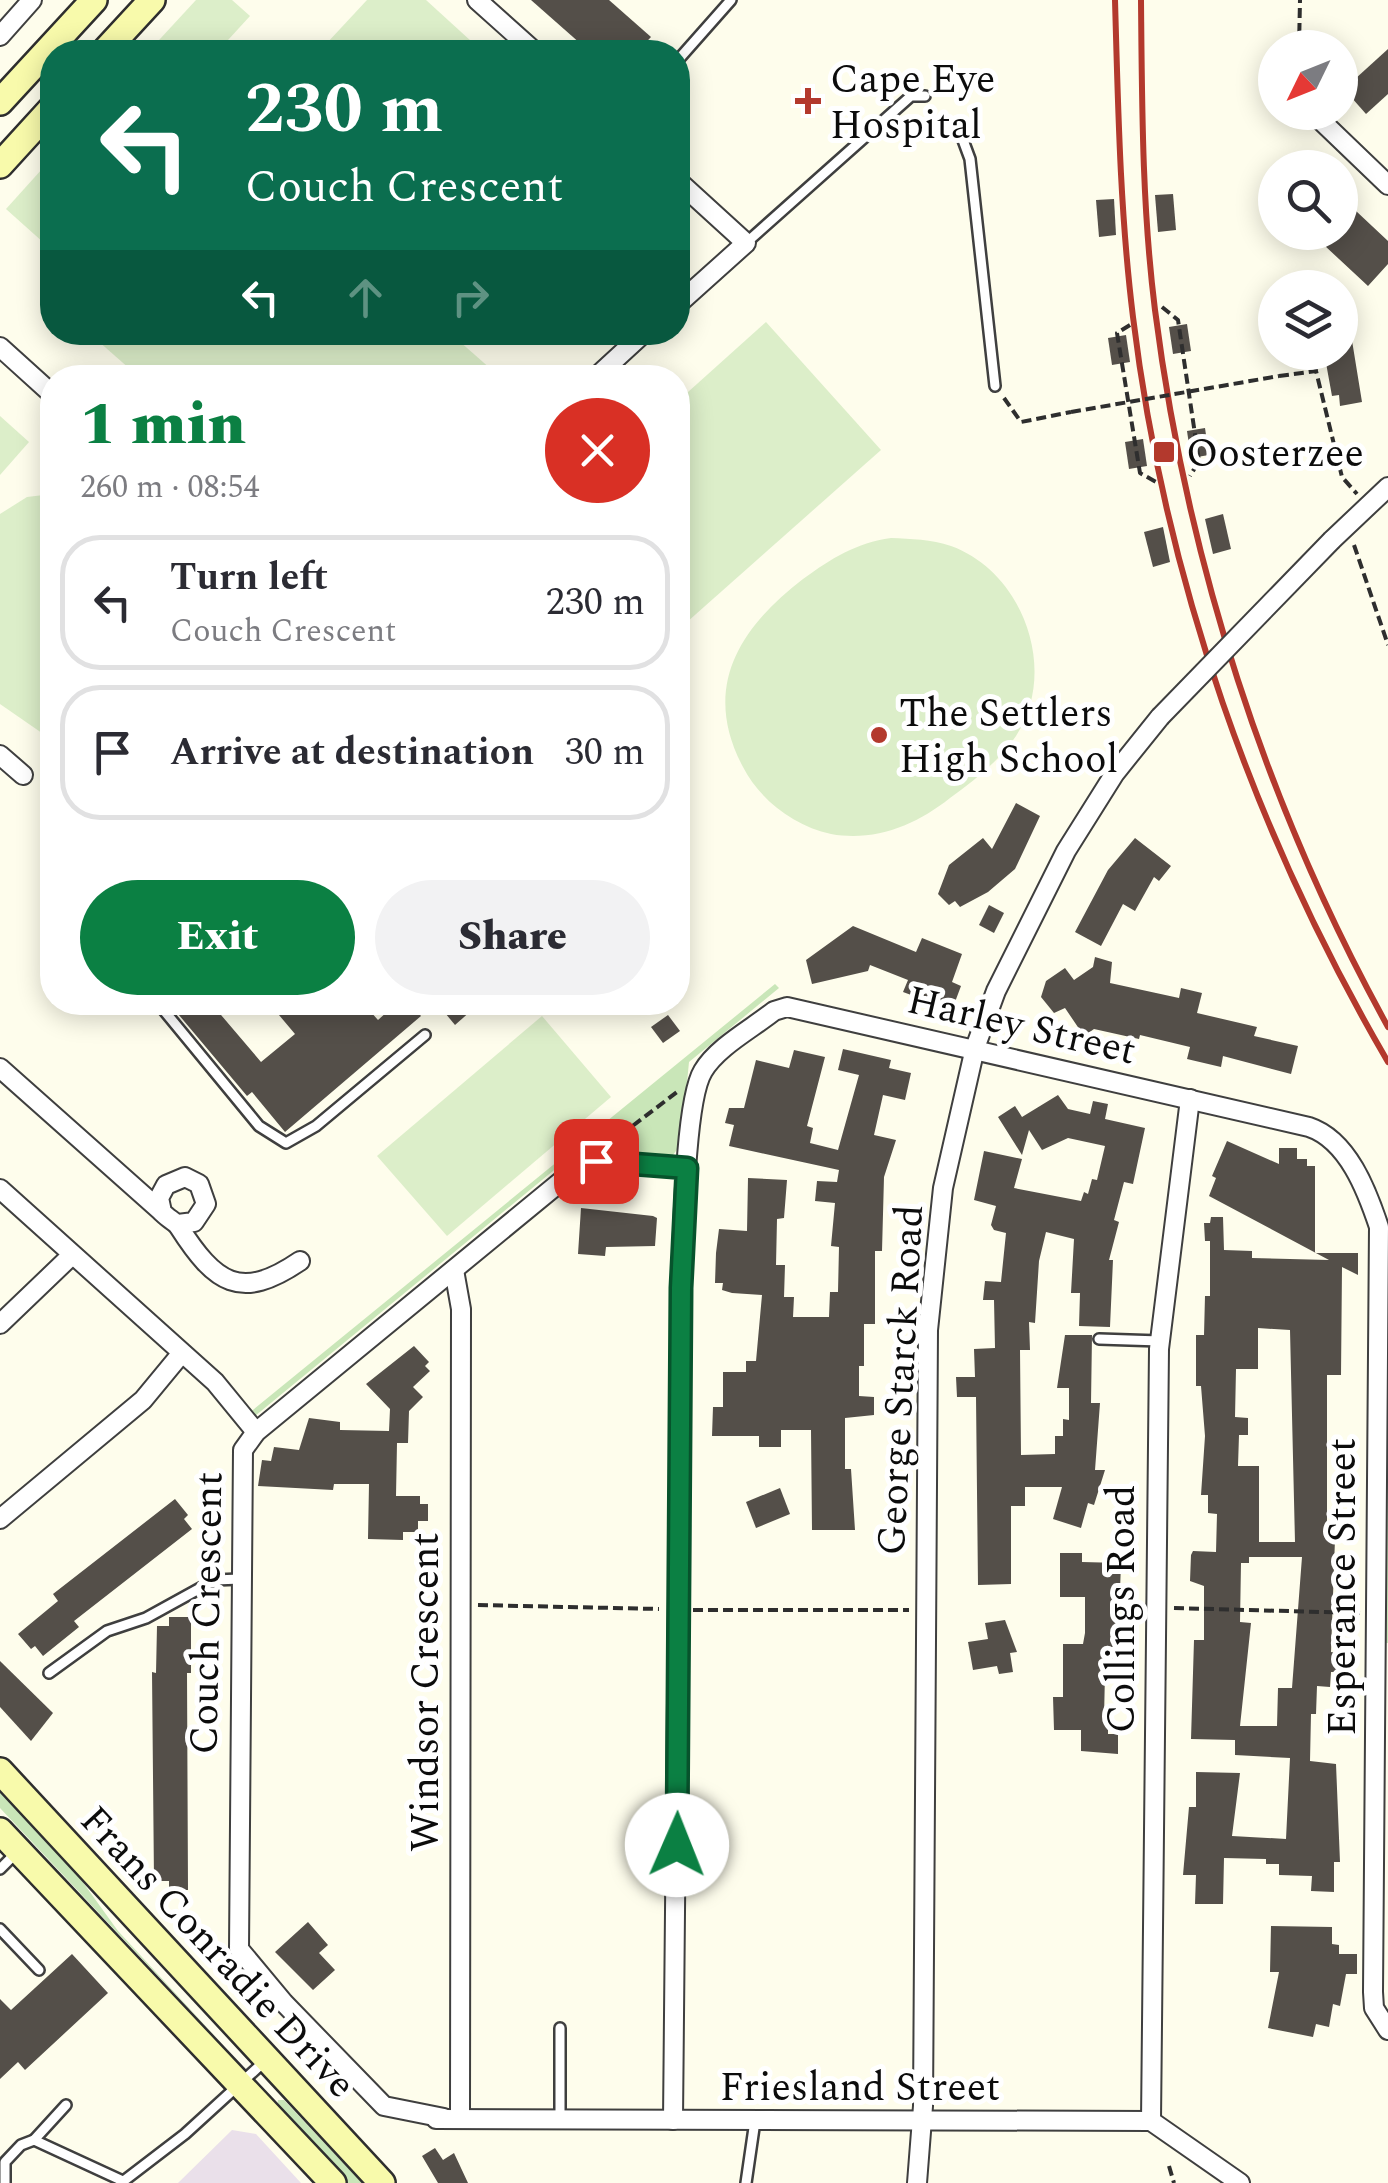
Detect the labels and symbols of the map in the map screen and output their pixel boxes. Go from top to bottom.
north arrow [1258,30,1358,130]
place label: Cape Eye Hospital [830,50,995,157]
marker: Cape Eye Hospital [795,88,821,114]
place label: Oosterzee [1186,424,1364,485]
marker: Oosterzee [1151,439,1177,465]
place label: The Settlers High School [899,684,1118,791]
marker: The Settlers High School [868,724,890,746]
street label: Harley Street [901,970,1142,1082]
pin [554,1119,639,1204]
street label: George Starck Road [862,1203,941,1557]
street label: Esperance Street [1313,1438,1374,1736]
street label: Couch Crescent [175,1471,240,1755]
street label: Collings Road [1092,1485,1153,1733]
street label: Windsor Crescent [396,1532,457,1852]
street label: Frans Conradie Drive [65,1792,370,2113]
position arrow [625,1793,729,1897]
street label: Friesland Street [720,2058,1000,2119]

